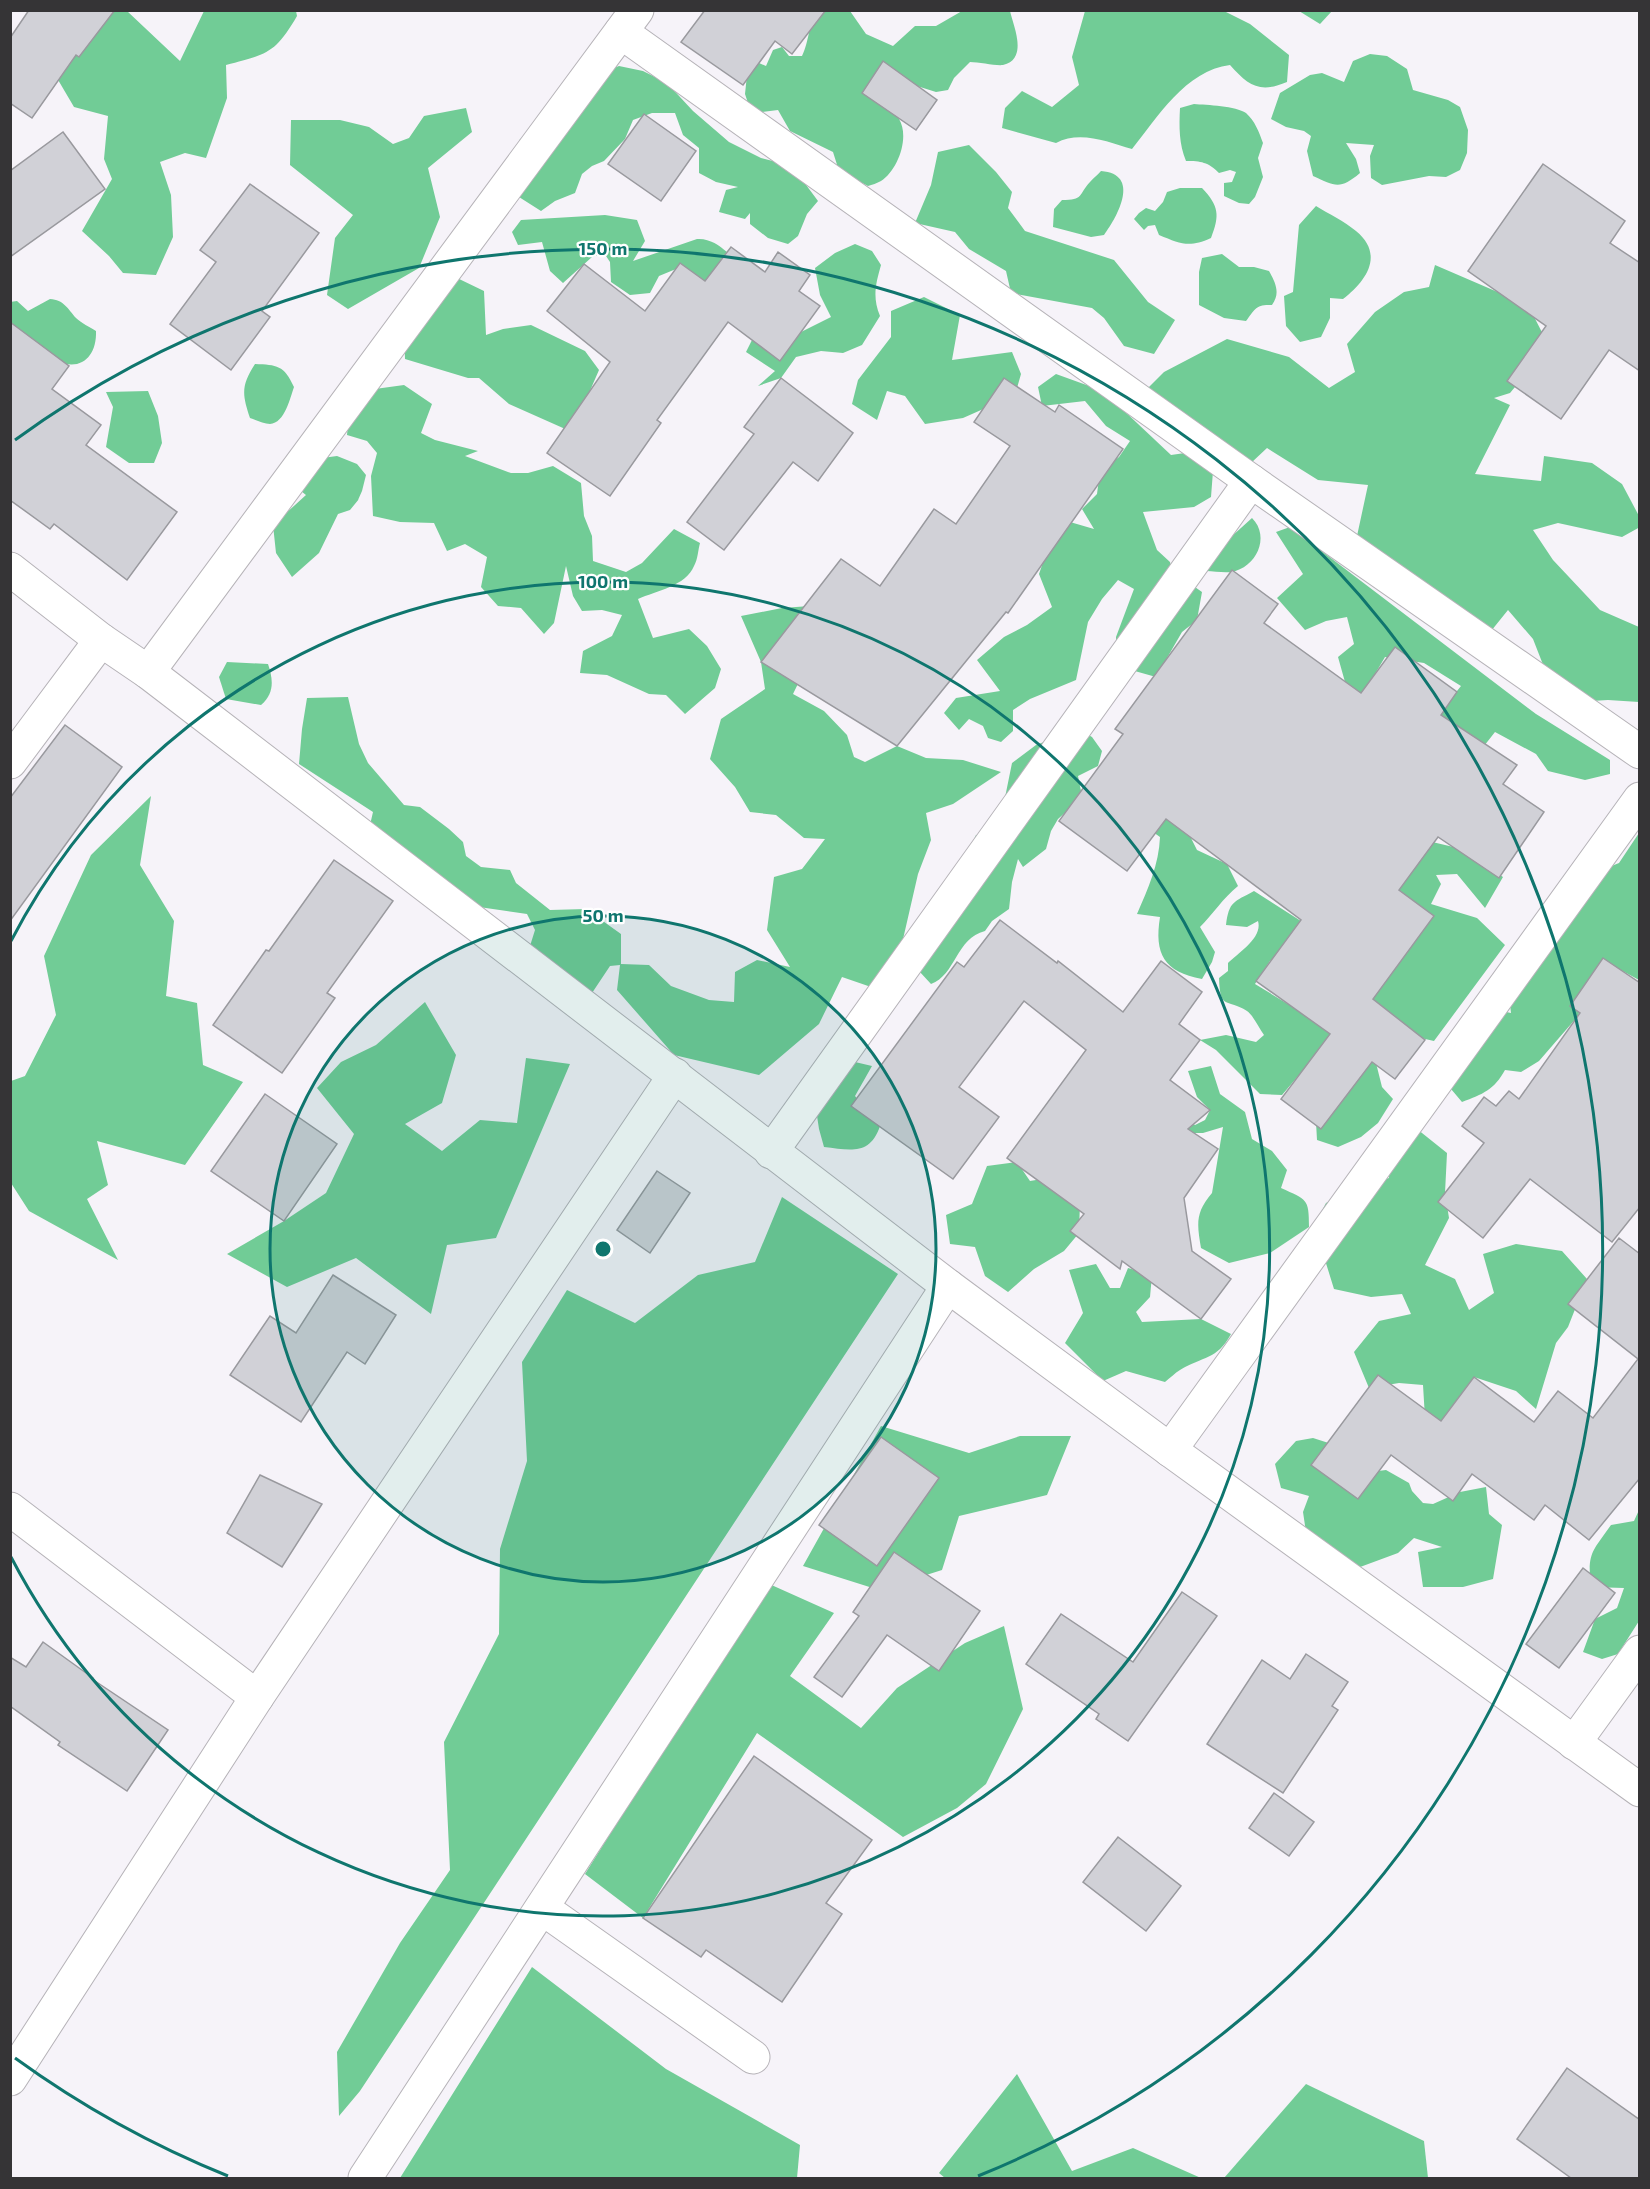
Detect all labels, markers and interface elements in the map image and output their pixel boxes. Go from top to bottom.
text: 150 m [579,237,627,259]
text: 100 m [578,570,628,592]
text: 50 m [582,904,624,926]
centre of rings [593,1239,613,1259]

